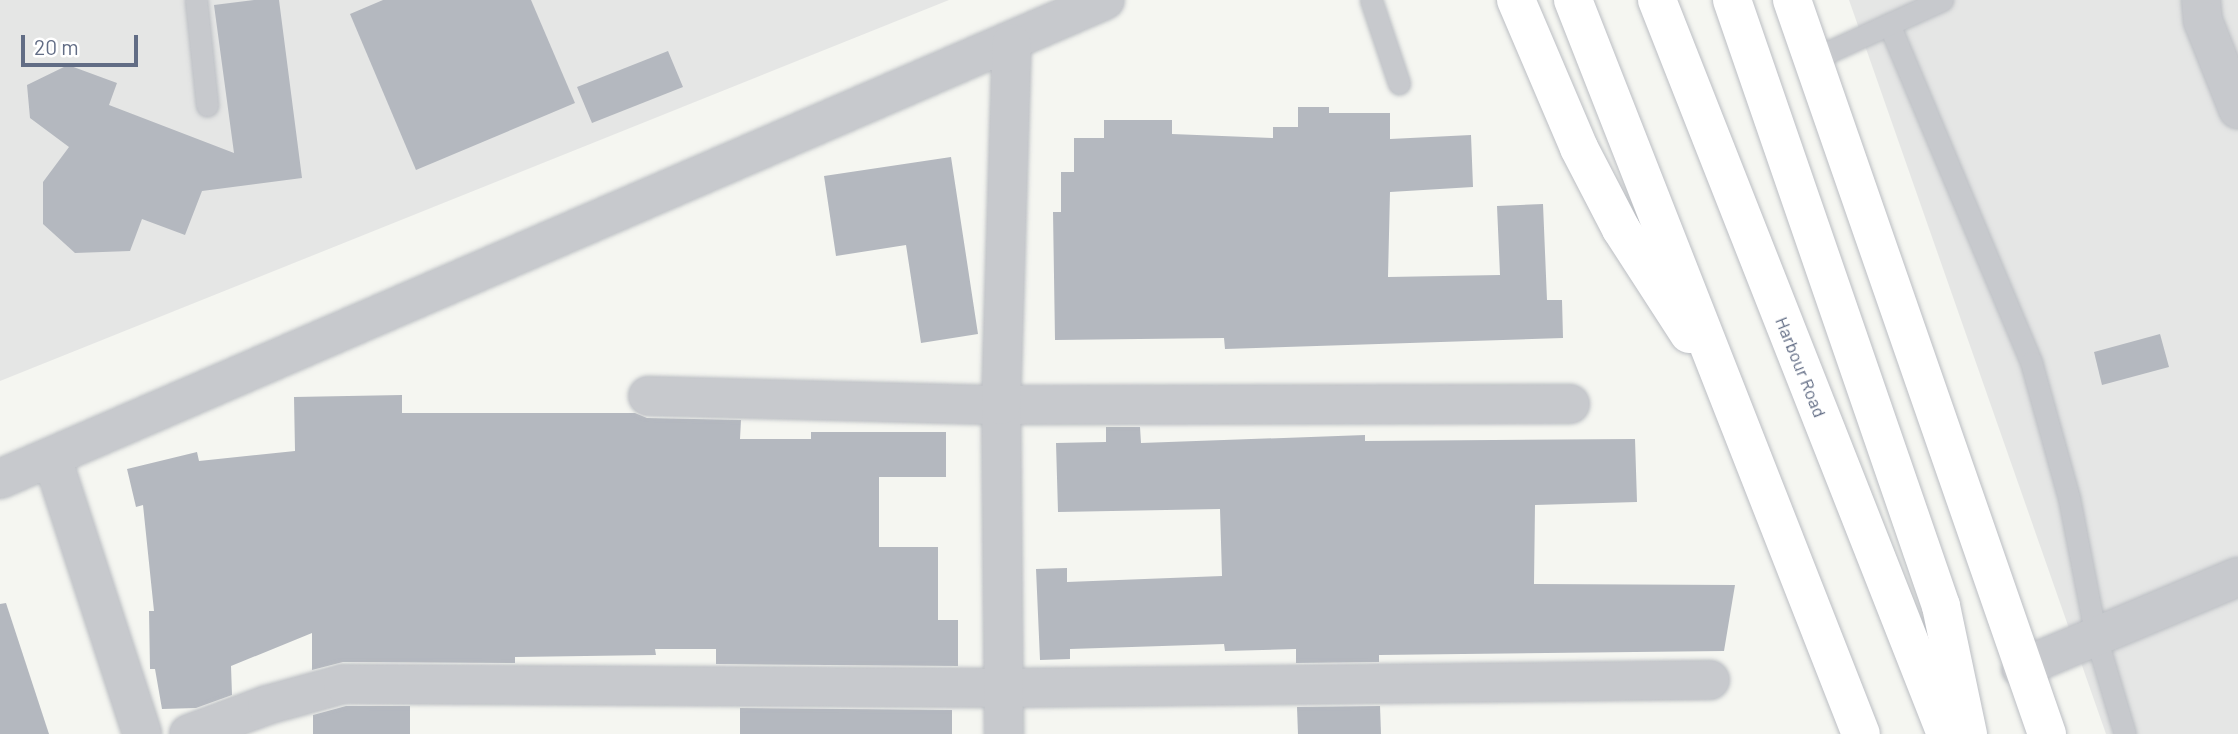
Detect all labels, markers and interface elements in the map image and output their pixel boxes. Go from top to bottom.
scale bar [24,21,142,65]
text: 20 m [34,34,79,59]
street label: Harbour Road [1771,314,1831,420]

